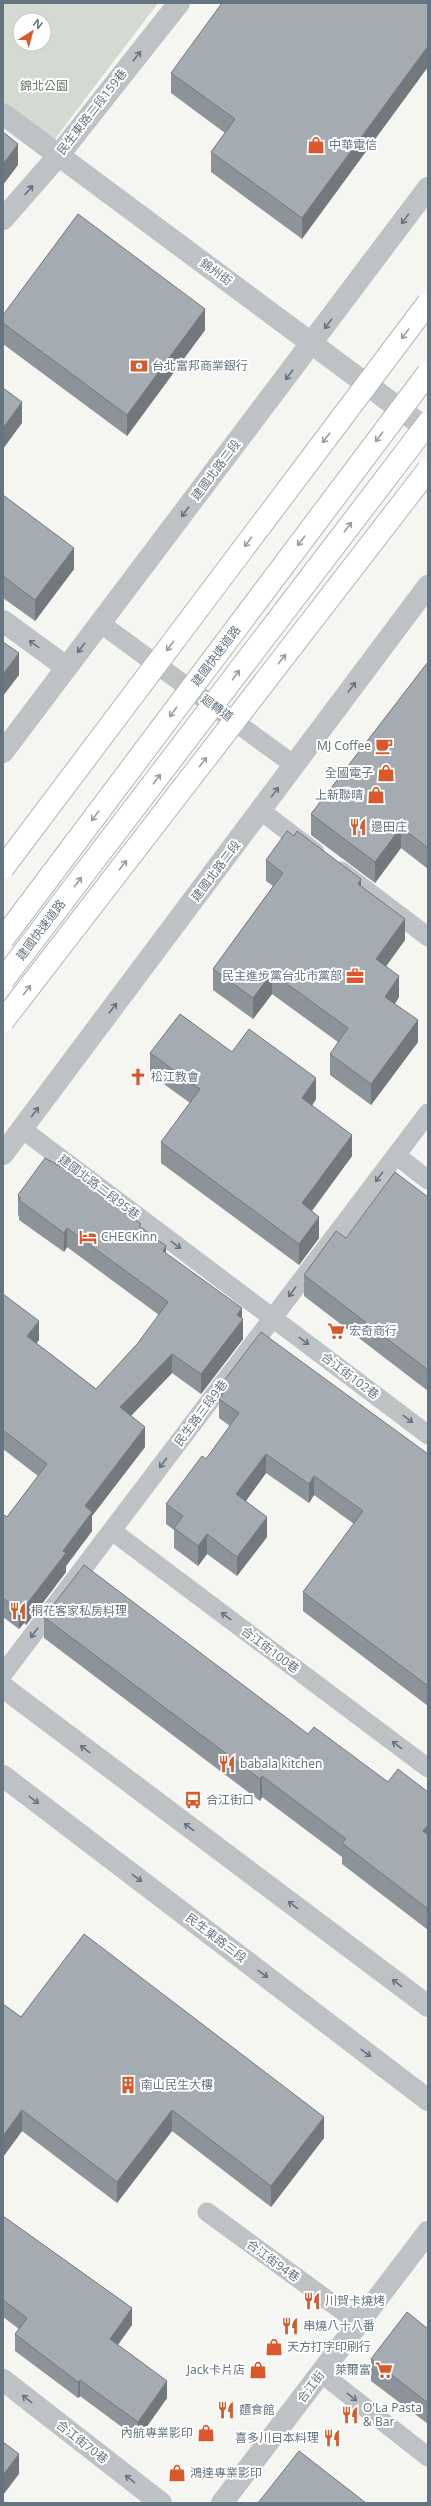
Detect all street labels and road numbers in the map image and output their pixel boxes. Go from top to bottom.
street label: 民生東路二段159巷 [53,65,131,158]
street label: 錦州街 [197,254,236,289]
street label: 建國北路二段 [187,436,244,504]
street label: 建國快速道路 [187,622,244,690]
street label: 廻轉道 [198,690,237,725]
street label: 建國北路二段 [187,837,244,905]
street label: 建國快速道路 [12,896,69,964]
street label: 建國北路二段95巷 [55,1150,143,1223]
street label: 合江街102巷 [318,1348,383,1403]
street label: 民生路三段9巷 [170,1376,231,1449]
street label: 合江街100巷 [238,1622,303,1677]
street label: 民生東路三段 [182,1909,250,1966]
street label: 合江街94巷 [243,2236,303,2286]
street label: 合江街 [293,2367,328,2406]
street label: 合江街70巷 [53,2416,112,2467]

